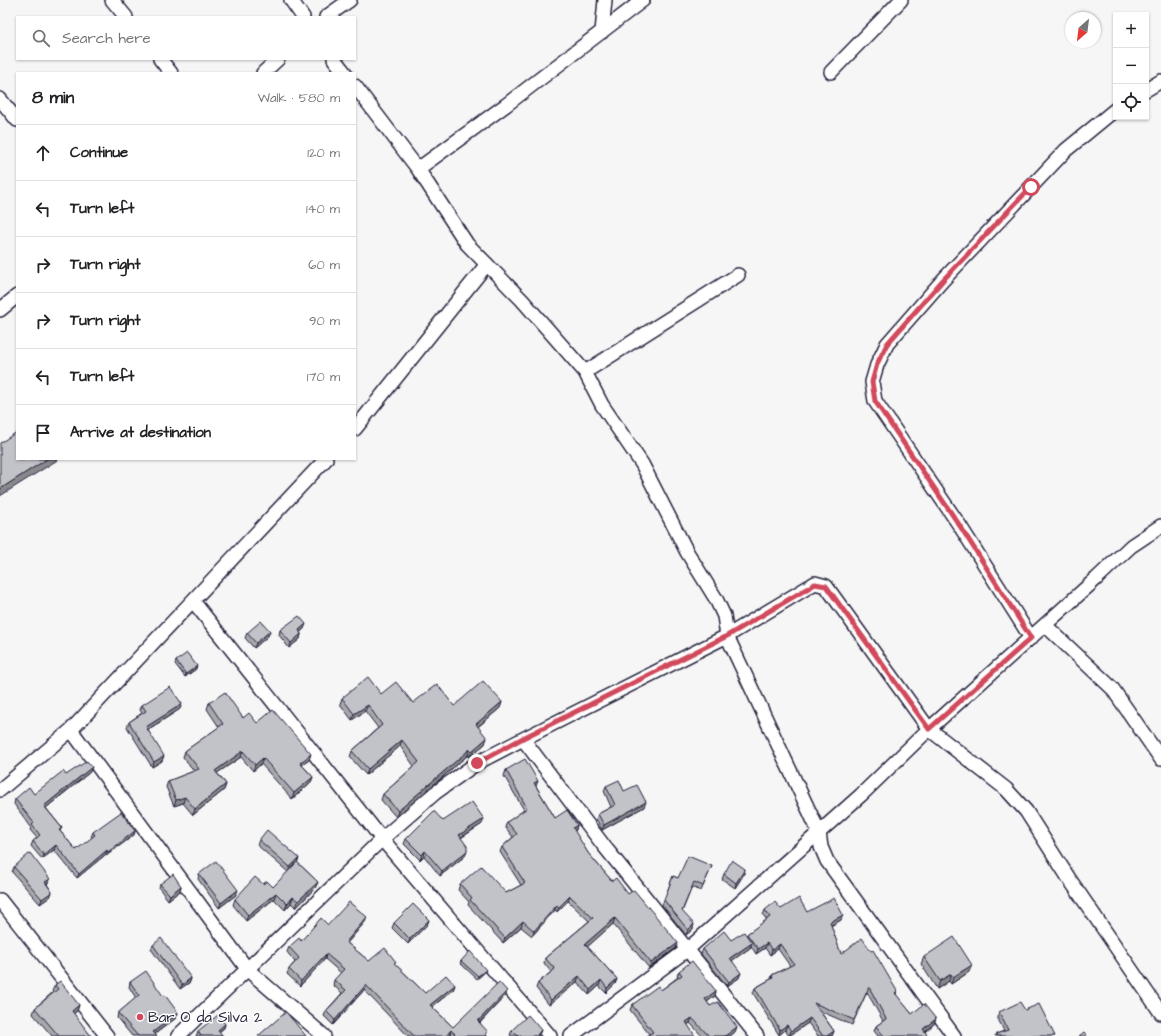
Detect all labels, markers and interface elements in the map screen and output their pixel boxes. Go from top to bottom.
north arrow [1065,12,1101,48]
map controls [1113,12,1149,120]
button: + [1113,12,1149,48]
search box [16,16,356,60]
icon: search [30,27,52,49]
text: Search here [62,28,151,49]
button: − [1113,48,1149,84]
button: locate [1113,84,1149,120]
text: 8 min [32,86,74,110]
text: Walk · 580 m [258,89,340,107]
icon: ahead [32,142,54,164]
text: Continue [70,142,128,163]
text: 120 m [307,144,340,162]
route start [1022,178,1040,196]
icon: left [32,198,54,220]
text: Turn left [70,198,134,219]
text: 140 m [306,200,340,218]
icon: right [32,254,54,276]
text: Turn right [70,254,141,275]
text: 60 m [308,256,340,274]
icon: right [32,310,54,332]
text: Turn right [70,310,141,331]
text: 90 m [309,312,340,330]
icon: left [32,366,54,388]
text: Turn left [70,366,134,387]
text: 170 m [307,368,340,386]
icon: arrive [32,422,54,444]
text: Arrive at destination [70,422,211,443]
route end [468,754,486,772]
place label: Bar O da Silva 2 [148,1007,263,1028]
marker: Bar O da Silva 2 [135,1012,145,1022]

